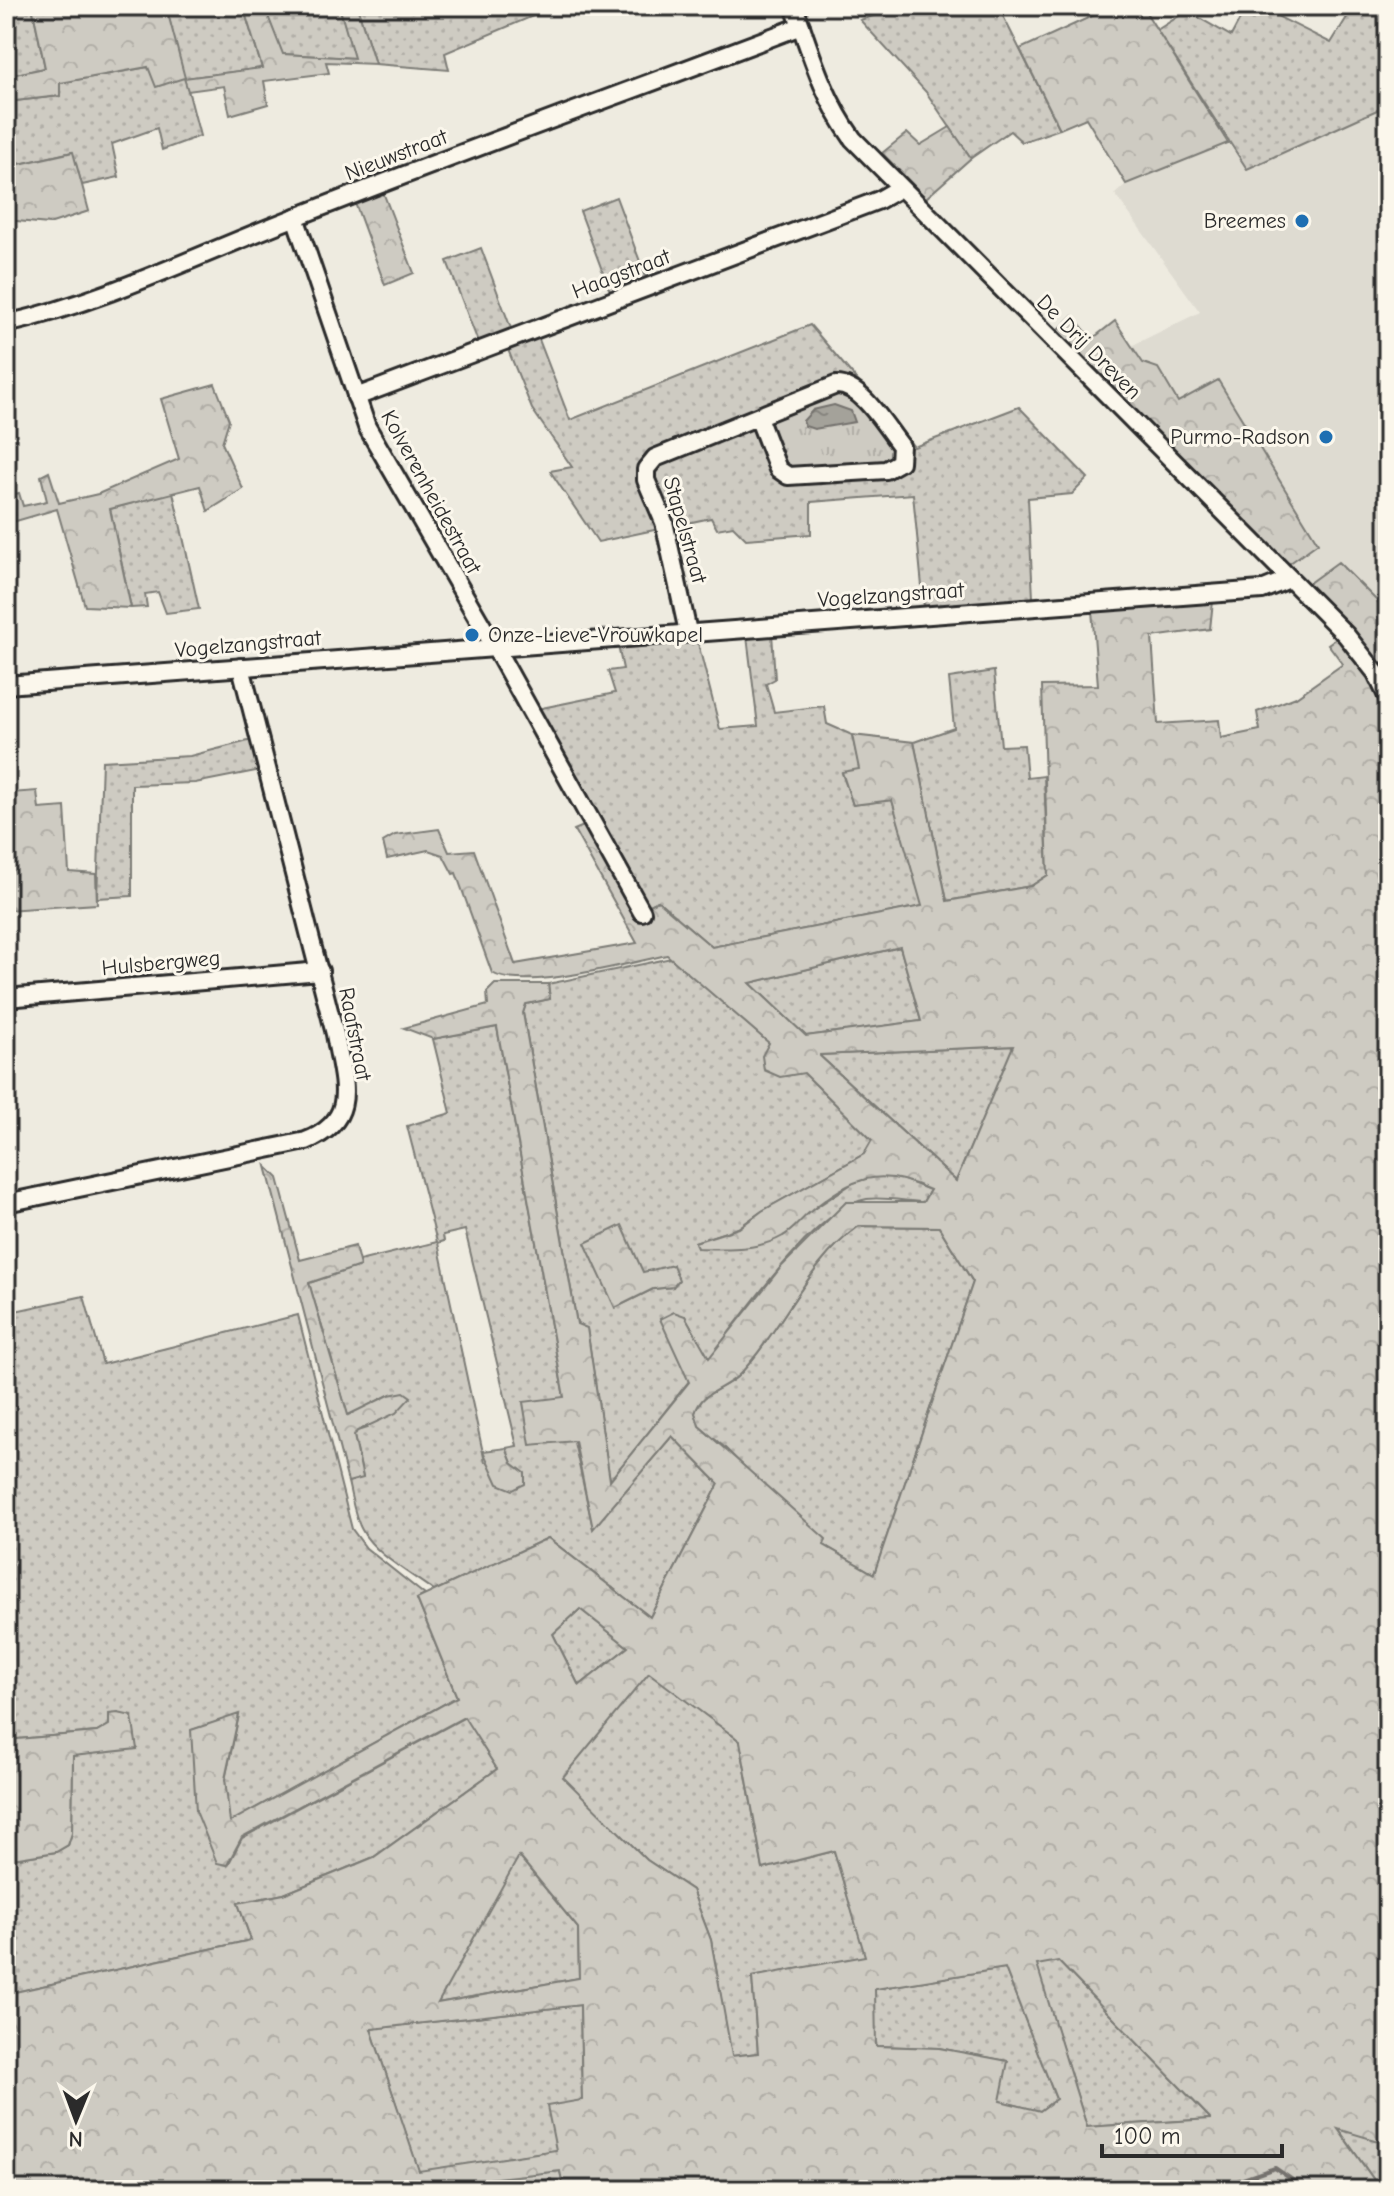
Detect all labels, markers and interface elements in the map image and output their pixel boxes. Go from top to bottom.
street label: Nieuwstraat [341,123,452,186]
place label: Breemes [1204,208,1286,234]
marker: Breemes [1293,212,1311,230]
street label: Haagstraat [568,243,674,305]
street label: De Drij Dreven [1031,289,1147,405]
street label: Kolverenheidestraat [375,406,487,579]
place label: Purmo-Radson [1170,424,1310,450]
marker: Purmo-Radson [1317,428,1335,446]
street label: Stapelstraat [657,474,713,587]
street label: Vogelzangstraat [817,577,966,613]
place label: Onze-Lieve-Vrouwkapel [488,622,703,648]
street label: Vogelzangstraat [174,625,323,663]
marker: Onze-Lieve-Vrouwkapel [463,626,481,644]
street label: Hulsbergweg [101,945,221,981]
street label: Raafstraat [333,985,377,1084]
north arrow [36,2080,116,2160]
scale bar [1102,2108,1282,2158]
text: 100 m [1114,2122,1181,2150]
text: N [68,2126,83,2152]

